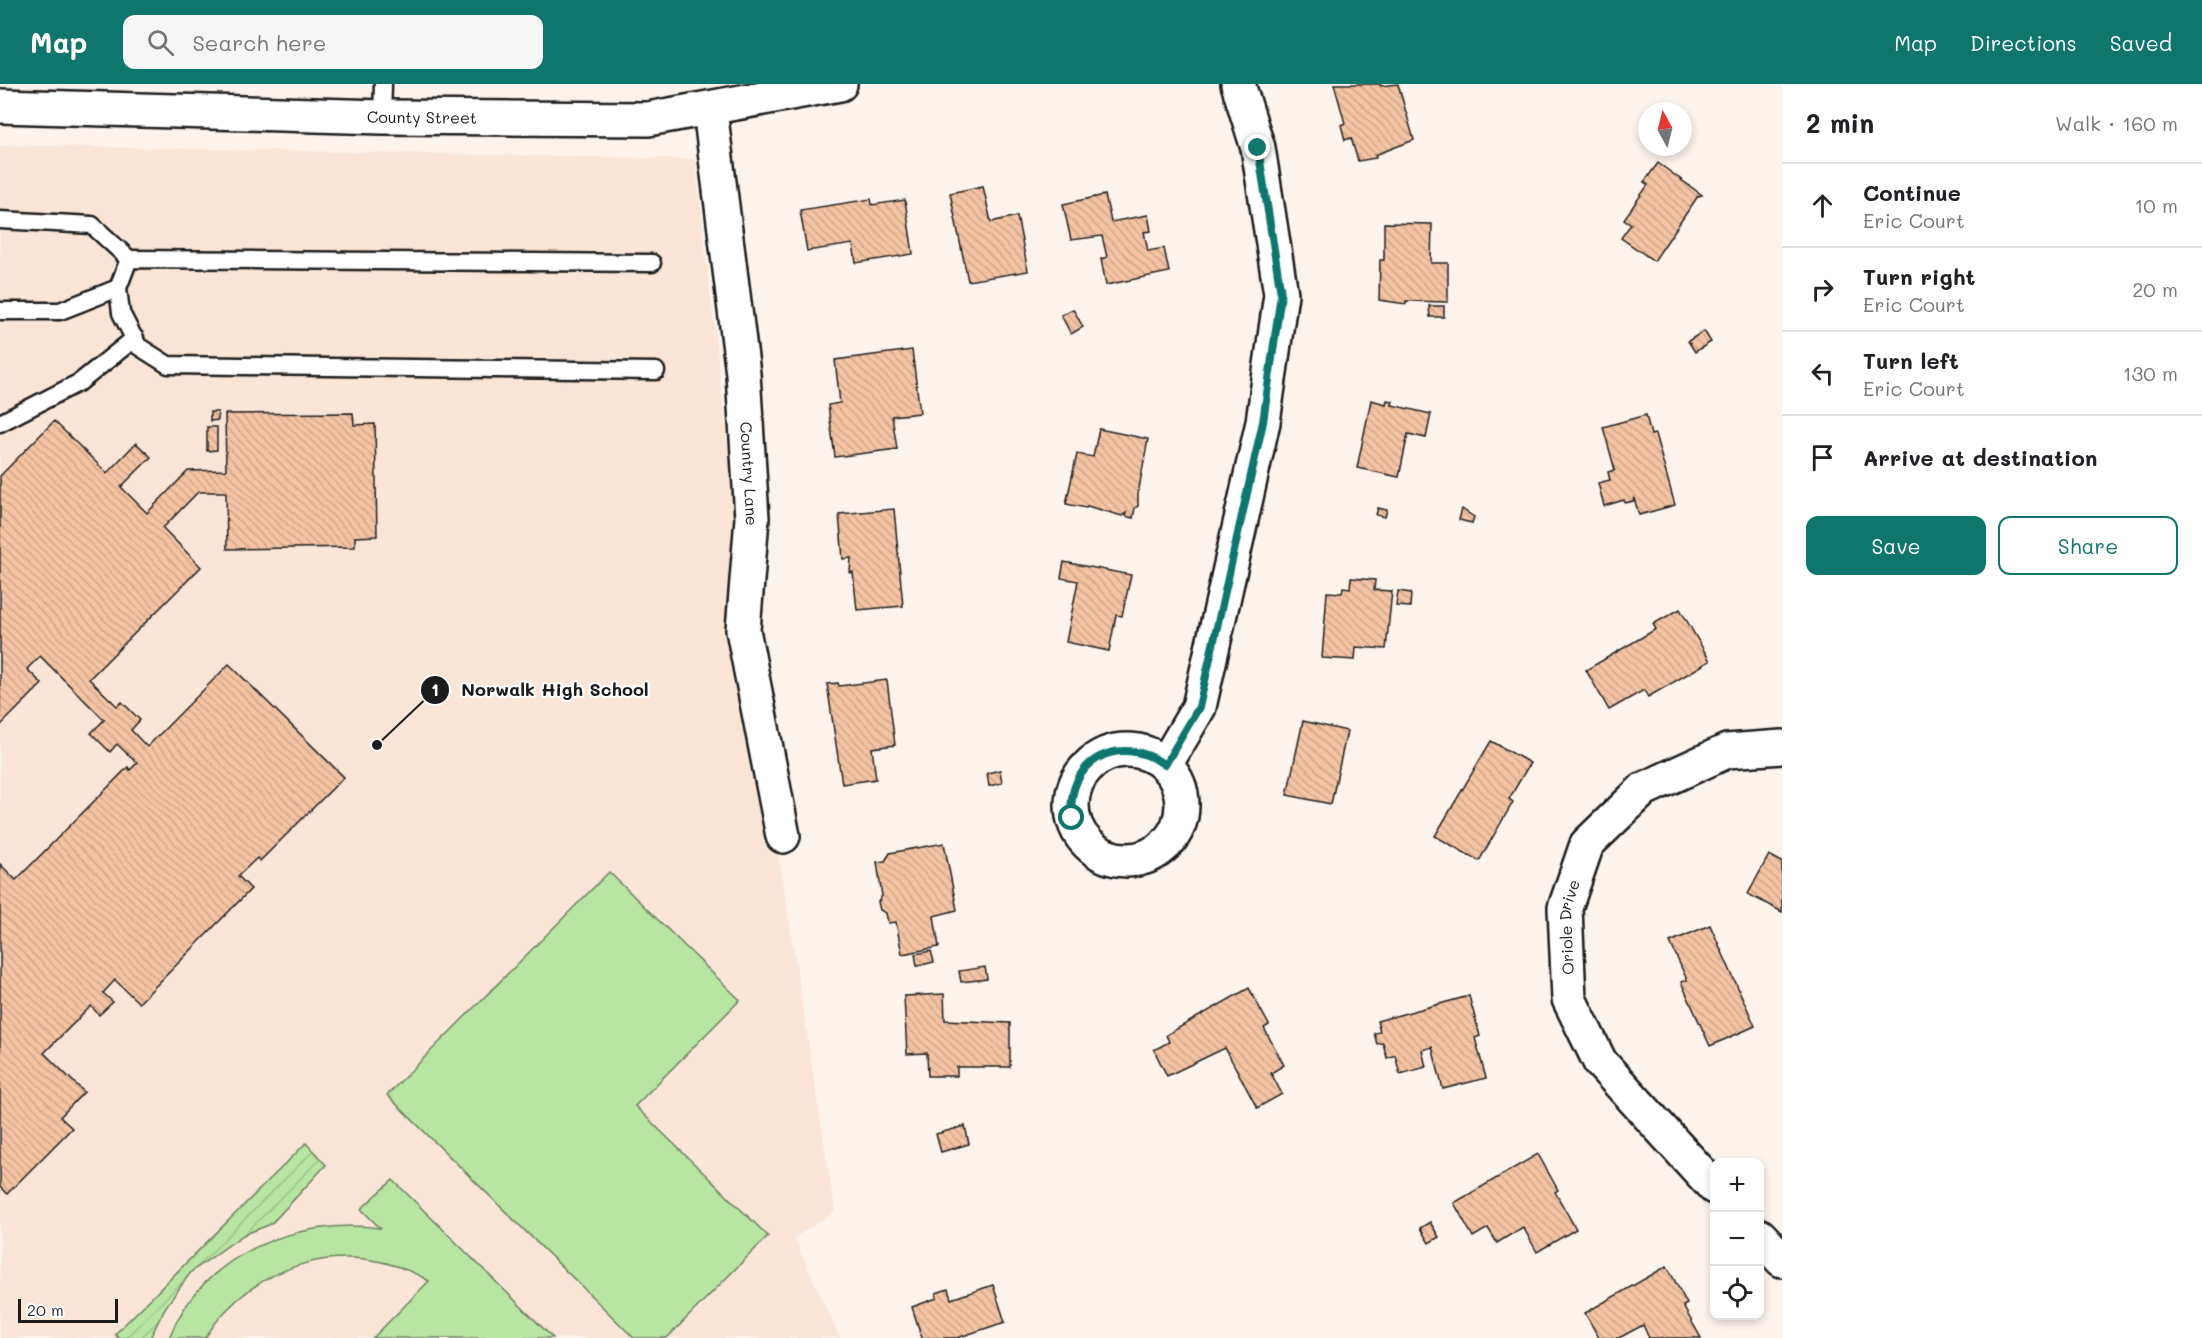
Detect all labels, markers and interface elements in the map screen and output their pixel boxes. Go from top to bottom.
search box [123,15,543,69]
text: Map [30,24,87,60]
icon: search [144,26,177,59]
text: Search here [192,28,326,57]
text: Map [1894,29,1937,56]
text: Directions [1970,29,2077,56]
text: Saved [2110,29,2172,56]
north arrow [1638,102,1692,156]
street label: County Street [367,106,477,128]
text: 2 min [1806,106,1874,140]
text: Walk · 160 m [2055,110,2178,136]
route end [1244,134,1270,160]
text: Continue [1863,178,1961,207]
icon: ahead [1806,189,1839,222]
text: 10 m [2134,192,2178,218]
text: Eric Court [1863,207,1965,233]
text: Turn right [1863,262,1975,291]
icon: right [1806,273,1839,306]
text: 20 m [2132,276,2178,302]
text: Eric Court [1863,291,1965,317]
text: Turn left [1863,346,1959,375]
icon: left [1806,357,1839,390]
text: 130 m [2123,360,2178,386]
text: Eric Court [1863,375,1965,401]
street label: Country Lane [736,421,763,527]
icon: arrive [1806,441,1839,474]
text: Arrive at destination [1863,443,2098,472]
button: Save [1806,516,1986,575]
button: Share [1998,516,2178,575]
callout: Norwalk High School [420,672,661,708]
text: 1 [431,677,439,701]
text: Norwalk High School [461,677,649,701]
route start [1058,804,1084,830]
street label: Oriole Drive [1554,876,1584,975]
map controls [1710,1158,1764,1320]
button: + [1710,1158,1764,1212]
button: − [1710,1212,1764,1266]
button: locate [1710,1266,1764,1320]
scale bar [18,1296,118,1324]
text: 20 m [27,1299,64,1320]

